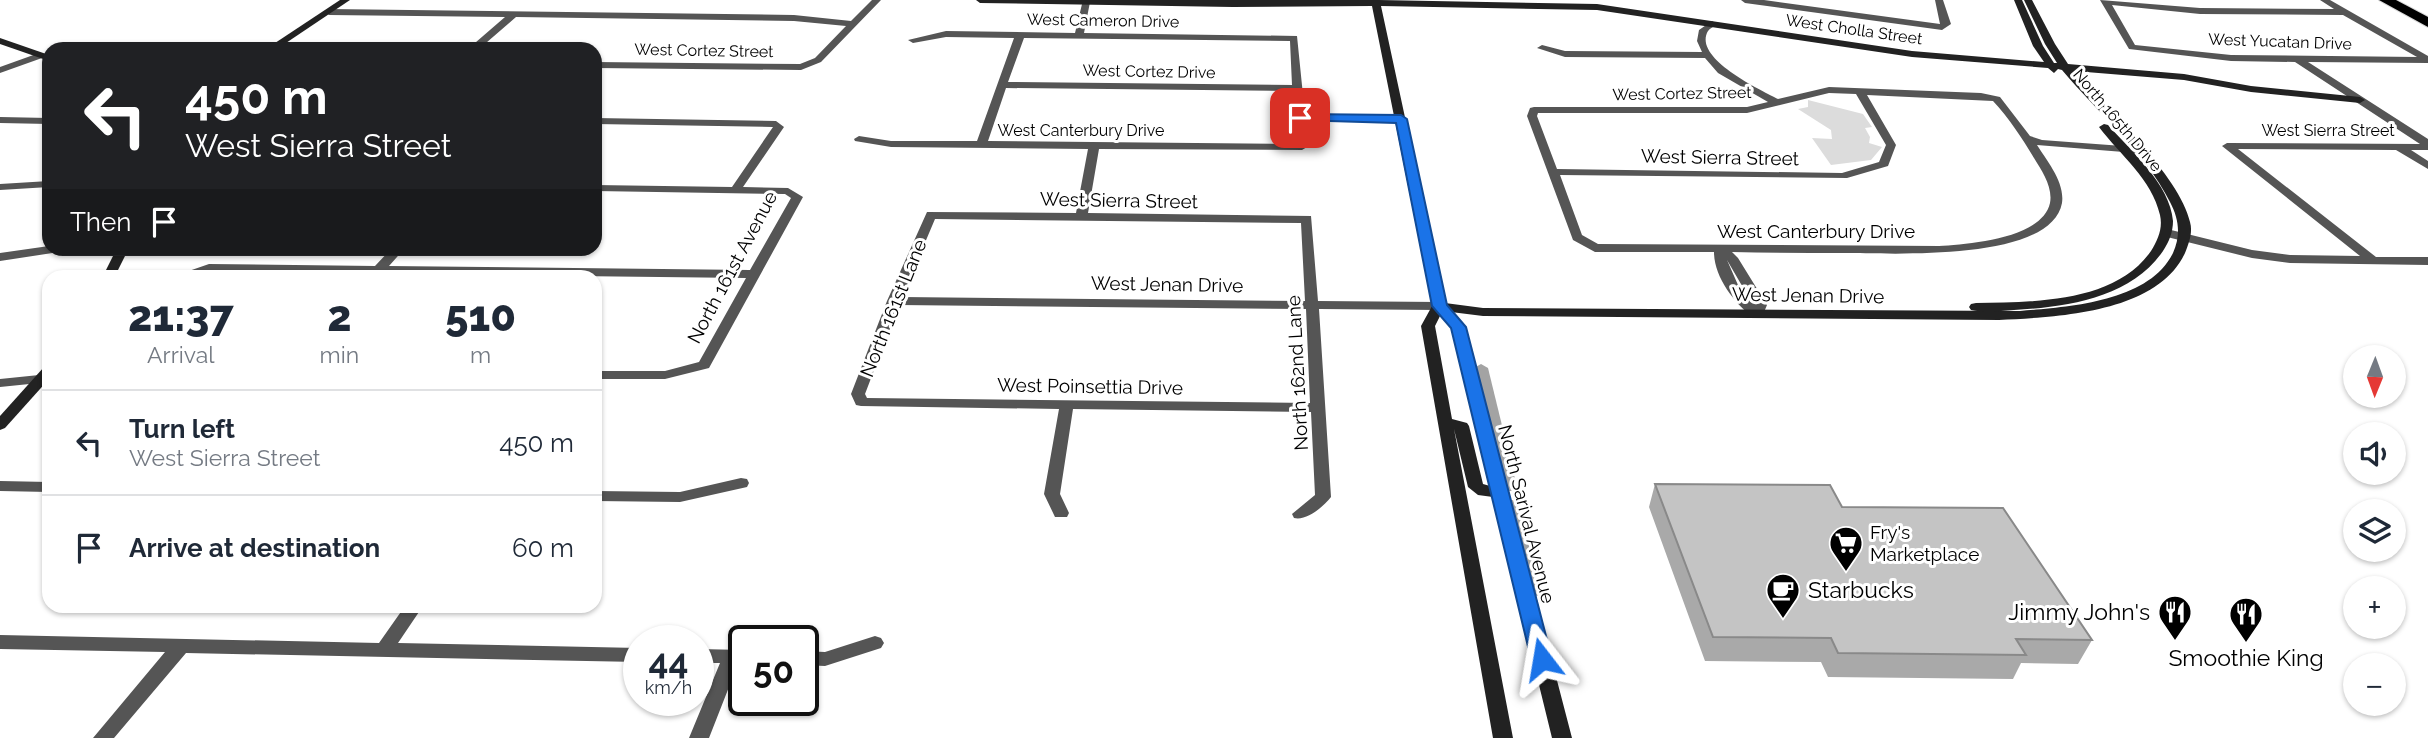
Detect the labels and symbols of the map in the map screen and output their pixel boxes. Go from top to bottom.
street label: West Cameron Drive [1027,10,1179,31]
street label: West Cholla Street [1784,10,1924,49]
street label: West Yucatan Drive [2208,29,2352,54]
street label: West Cortez Street [634,40,774,61]
street label: West Cortez Drive [1082,61,1216,82]
street label: North 165th Drive [2069,65,2166,176]
street label: West Cortez Street [1612,83,1752,104]
pin [1270,88,1330,148]
street label: West Canterbury Drive [998,121,1164,140]
street label: West Sierra Street [2261,121,2395,140]
street label: West Sierra Street [1641,145,1800,169]
street label: North 161st Avenue [683,187,781,347]
street label: West Sierra Street [1040,188,1199,212]
street label: West Canterbury Drive [1717,220,1915,242]
street label: North 161st Lane [855,236,931,380]
street label: West Jenan Drive [1091,272,1243,296]
street label: West Jenan Drive [1732,283,1884,307]
street label: North 162nd Lane [1282,295,1312,451]
north arrow [2343,345,2406,408]
street label: West Poinsettia Drive [997,373,1183,399]
street label: North Sarival Avenue [1494,422,1560,606]
place label: Fry's Marketplace [1870,521,1979,565]
supermarket icon: Fry's Marketplace [1827,524,1865,573]
cafe icon: Starbucks [1764,571,1802,620]
place label: Starbucks [1808,576,1914,603]
restaurant icon: Jimmy John's [2156,593,2194,642]
restaurant icon: Smoothie King [2227,595,2265,644]
place label: Jimmy John's [2008,598,2150,625]
position arrow [1505,622,1579,696]
speed limit sign: 50 [728,625,819,716]
place label: Smoothie King [2168,644,2324,671]

